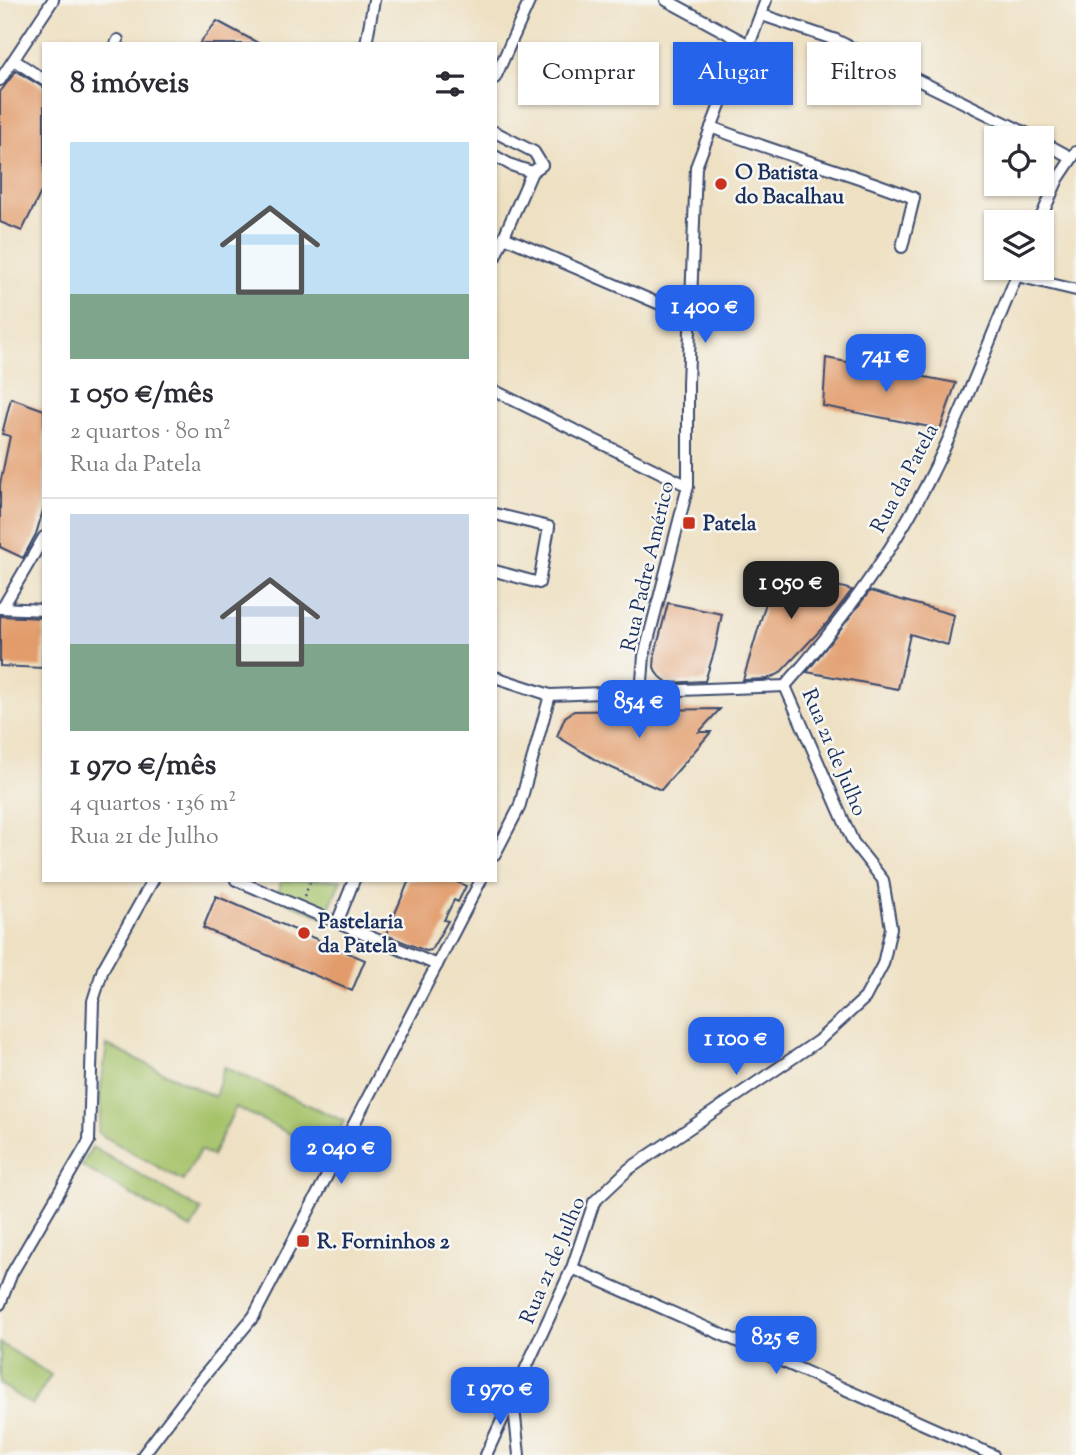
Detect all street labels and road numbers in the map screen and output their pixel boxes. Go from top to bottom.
street label: Rua da Patela [864,419,947,539]
street label: Rua Padre Américo [615,478,683,655]
street label: Rua 21 de Julho [793,684,873,821]
street label: Rua 21 de Julho [514,1192,594,1329]

